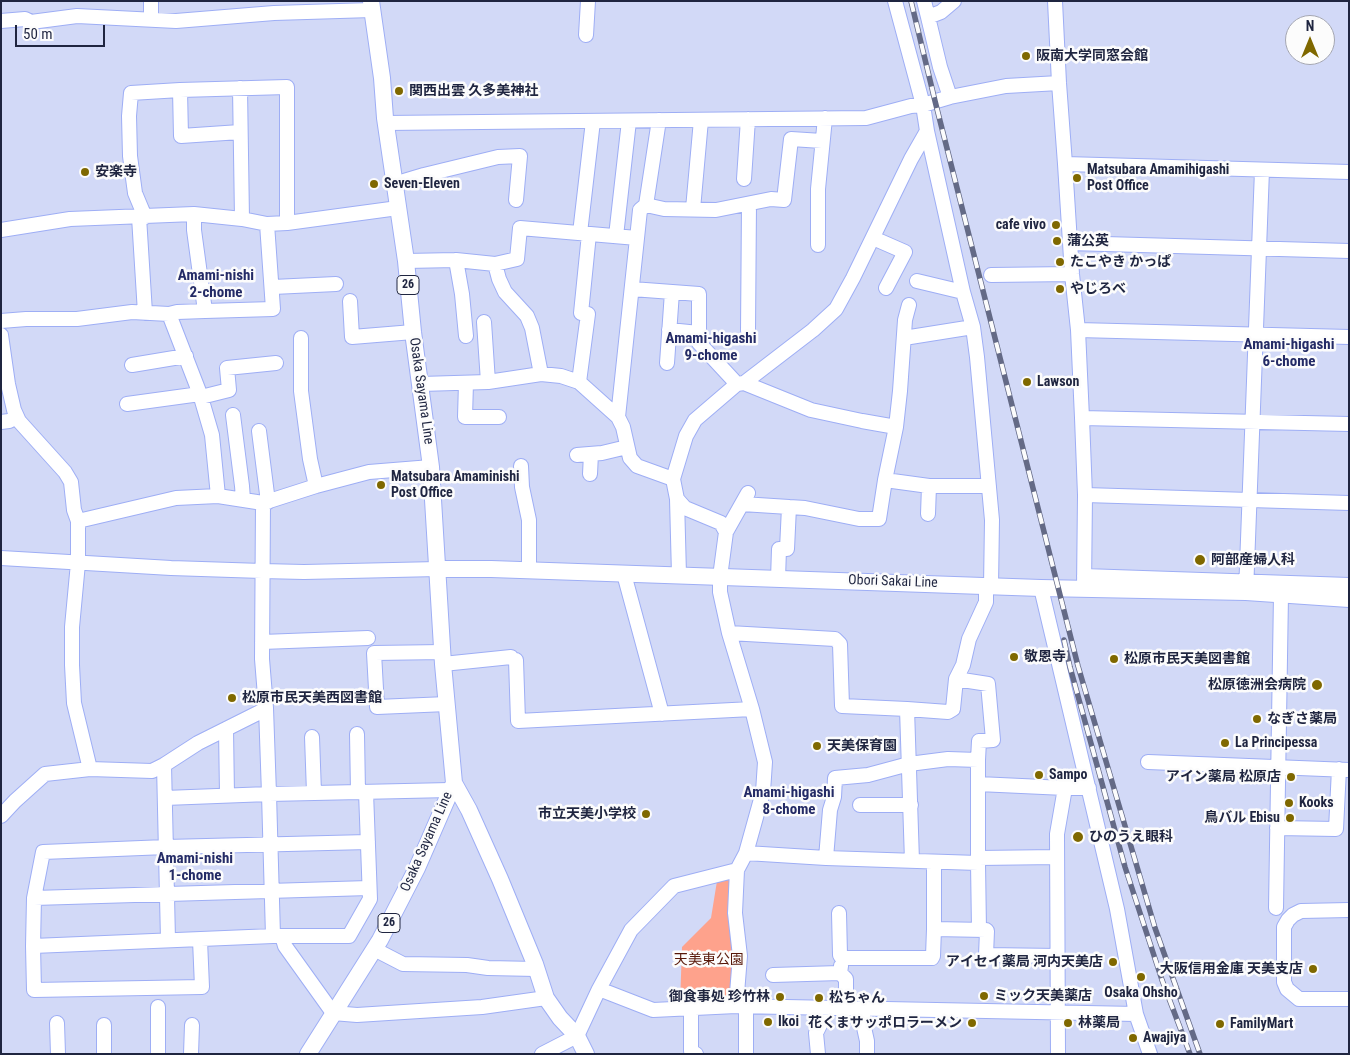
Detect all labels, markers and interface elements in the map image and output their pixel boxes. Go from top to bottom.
scale bar [18,15,108,47]
north arrow [1285,15,1335,65]
text: N [1306,18,1314,34]
text: 50 m [23,25,53,43]
place label: 阪南大学同窓会館 [1036,48,1148,64]
marker: 阪南大学同窓会館 [1020,50,1032,62]
place label: 関西出雲 久多美神社 [409,83,538,99]
marker: 関西出雲 久多美神社 [393,85,405,97]
place label: Matsubara Amamihigashi Post Office [1087,162,1229,194]
place label: 安楽寺 [95,164,137,180]
marker: 安楽寺 [79,166,91,178]
marker: Matsubara Amamihigashi Post Office [1071,172,1083,184]
place label: Seven-Eleven [384,176,460,192]
marker: Seven-Eleven [368,178,380,190]
place label: cafe vivo [996,217,1046,233]
marker: cafe vivo [1050,219,1062,231]
place label: 蒲公英 [1067,233,1109,249]
marker: 蒲公英 [1051,235,1063,247]
place label: たこやき かっぱ [1070,254,1171,270]
marker: たこやき かっぱ [1054,256,1066,268]
district label: Amami-nishi 2-chome [178,267,254,302]
road number: 26 [397,276,419,294]
place label: やじろべ [1070,281,1126,297]
marker: やじろべ [1054,283,1066,295]
district label: Amami-higashi 9-chome [666,330,756,365]
district label: Amami-higashi 6-chome [1244,336,1334,371]
street label: Osaka Sayama Line [405,337,437,445]
place label: Lawson [1037,374,1079,390]
marker: Lawson [1021,376,1033,388]
place label: Matsubara Amaminishi Post Office [391,469,520,502]
marker: Matsubara Amaminishi Post Office [375,479,387,491]
place label: 阿部産婦人科 [1211,552,1295,568]
marker: 阿部産婦人科 [1193,553,1207,567]
street label: Obori Sakai Line [848,572,938,592]
place label: 敬恩寺 [1024,649,1066,665]
marker: 敬恩寺 [1008,651,1020,663]
place label: 松原市民天美図書館 [1124,651,1250,667]
marker: 松原市民天美図書館 [1108,653,1120,665]
place label: 松原徳洲会病院 [1208,677,1306,693]
marker: 松原徳洲会病院 [1310,678,1324,692]
place label: 松原市民天美西図書館 [242,690,382,706]
marker: 松原市民天美西図書館 [226,692,238,704]
place label: なぎさ薬局 [1267,711,1337,727]
marker: なぎさ薬局 [1251,713,1263,725]
place label: La Principessa [1235,735,1317,751]
marker: La Principessa [1219,737,1231,749]
place label: 天美保育園 [827,738,897,754]
marker: 天美保育園 [811,740,823,752]
place label: Sampo [1049,767,1087,783]
marker: Sampo [1033,769,1045,781]
place label: アイン薬局 松原店 [1166,769,1281,785]
marker: アイン薬局 松原店 [1285,771,1297,783]
district label: Amami-higashi 8-chome [744,784,834,819]
street label: Osaka Sayama Line [397,789,457,895]
place label: Kooks [1299,795,1334,811]
marker: Kooks [1283,797,1295,809]
place label: 市立天美小学校 [538,806,636,822]
marker: 市立天美小学校 [640,808,652,820]
place label: 鳥バル Ebisu [1204,810,1280,826]
marker: 鳥バル Ebisu [1284,812,1296,824]
place label: ひのうえ眼科 [1089,829,1173,845]
marker: ひのうえ眼科 [1071,830,1085,844]
district label: Amami-nishi 1-chome [157,850,233,885]
road number: 26 [378,914,400,932]
park label: 天美東公園 [674,952,744,968]
place label: アイセイ薬局 河内天美店 [946,954,1103,970]
marker: アイセイ薬局 河内天美店 [1107,956,1119,968]
place label: 大阪信用金庫 天美支店 [1160,961,1303,977]
marker: 大阪信用金庫 天美支店 [1307,963,1319,975]
marker: Osaka Ohsho [1135,971,1147,983]
place label: Osaka Ohsho [1104,985,1178,1001]
place label: ミック天美薬店 [994,988,1092,1004]
place label: 御食事処 珍竹林 [669,989,770,1005]
place label: 松ちゃん [829,990,885,1006]
marker: ミック天美薬店 [978,990,990,1002]
marker: 御食事処 珍竹林 [774,991,786,1003]
marker: 松ちゃん [813,992,825,1004]
place label: Ikoi [778,1014,799,1030]
place label: 花くまサッポロラーメン [808,1015,962,1031]
place label: 林薬局 [1078,1015,1120,1031]
marker: Ikoi [762,1016,774,1028]
place label: FamilyMart [1230,1016,1293,1032]
marker: 花くまサッポロラーメン [966,1017,978,1029]
marker: 林薬局 [1062,1017,1074,1029]
marker: FamilyMart [1214,1018,1226,1030]
place label: Awajiya [1143,1030,1186,1046]
marker: Awajiya [1127,1032,1139,1044]

